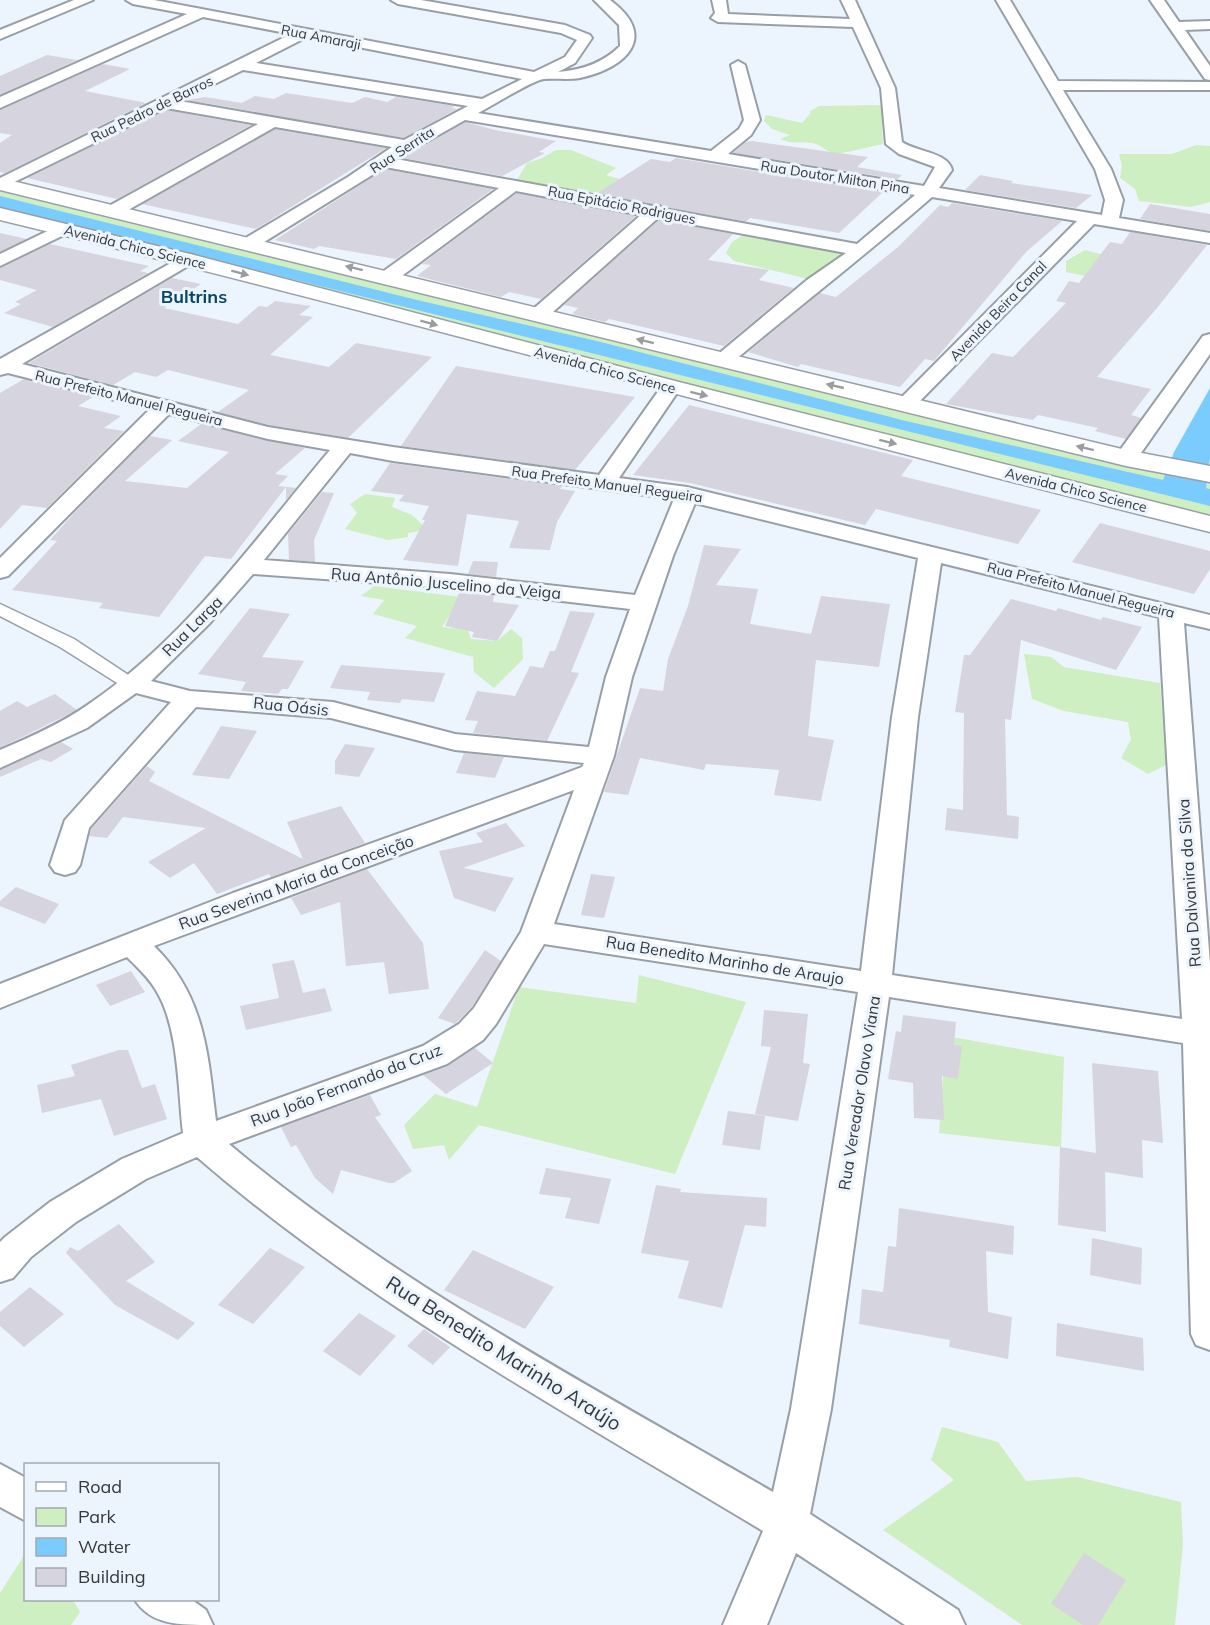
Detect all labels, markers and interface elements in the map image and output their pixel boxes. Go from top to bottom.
street label: Rua Amaraji [280,20,362,54]
street label: Rua Pedro de Barros [88,72,216,146]
street label: Rua Serrita [366,123,438,177]
street label: Rua Doutor Milton Pina [759,156,911,198]
street label: Rua Epitácio Rodrigues [546,182,698,228]
street label: Avenida Chico Science [62,221,208,273]
street label: Avenida Beira Canal [946,257,1050,365]
one-way arrow [345,263,363,273]
one-way arrow [231,269,249,279]
district label: Bultrins [161,285,227,308]
one-way arrow [420,319,438,329]
one-way arrow [636,336,654,346]
street label: Avenida Chico Science [532,342,678,398]
street label: Rua Prefeito Manuel Regueira [33,366,225,430]
one-way arrow [825,381,844,390]
one-way arrow [689,390,708,400]
one-way arrow [879,437,897,447]
one-way arrow [1076,442,1095,452]
street label: Rua Prefeito Manuel Regueira [510,462,704,506]
street label: Avenida Chico Science [1003,464,1149,516]
street label: Rua Prefeito Manuel Regueira [985,558,1177,622]
street label: Rua Antônio Juscelino da Veiga [330,563,562,603]
street label: Rua Larga [158,592,226,660]
street label: Rua Oásis [252,692,330,720]
street label: Rua Dalvanira da Silva [1173,798,1205,968]
street label: Rua Severina Maria da Conceição [176,830,416,934]
street label: Rua Benedito Marinho de Araujo [605,931,845,989]
street label: Rua Vereador Olavo Viana [834,994,884,1192]
street label: Rua João Fernando da Cruz [247,1039,445,1131]
street label: Rua Benedito Marinho Araújo [382,1270,626,1436]
legend [24,1463,219,1601]
text: Road [78,1475,122,1498]
text: Park [78,1505,117,1528]
text: Water [78,1535,131,1558]
text: Building [78,1565,146,1588]

